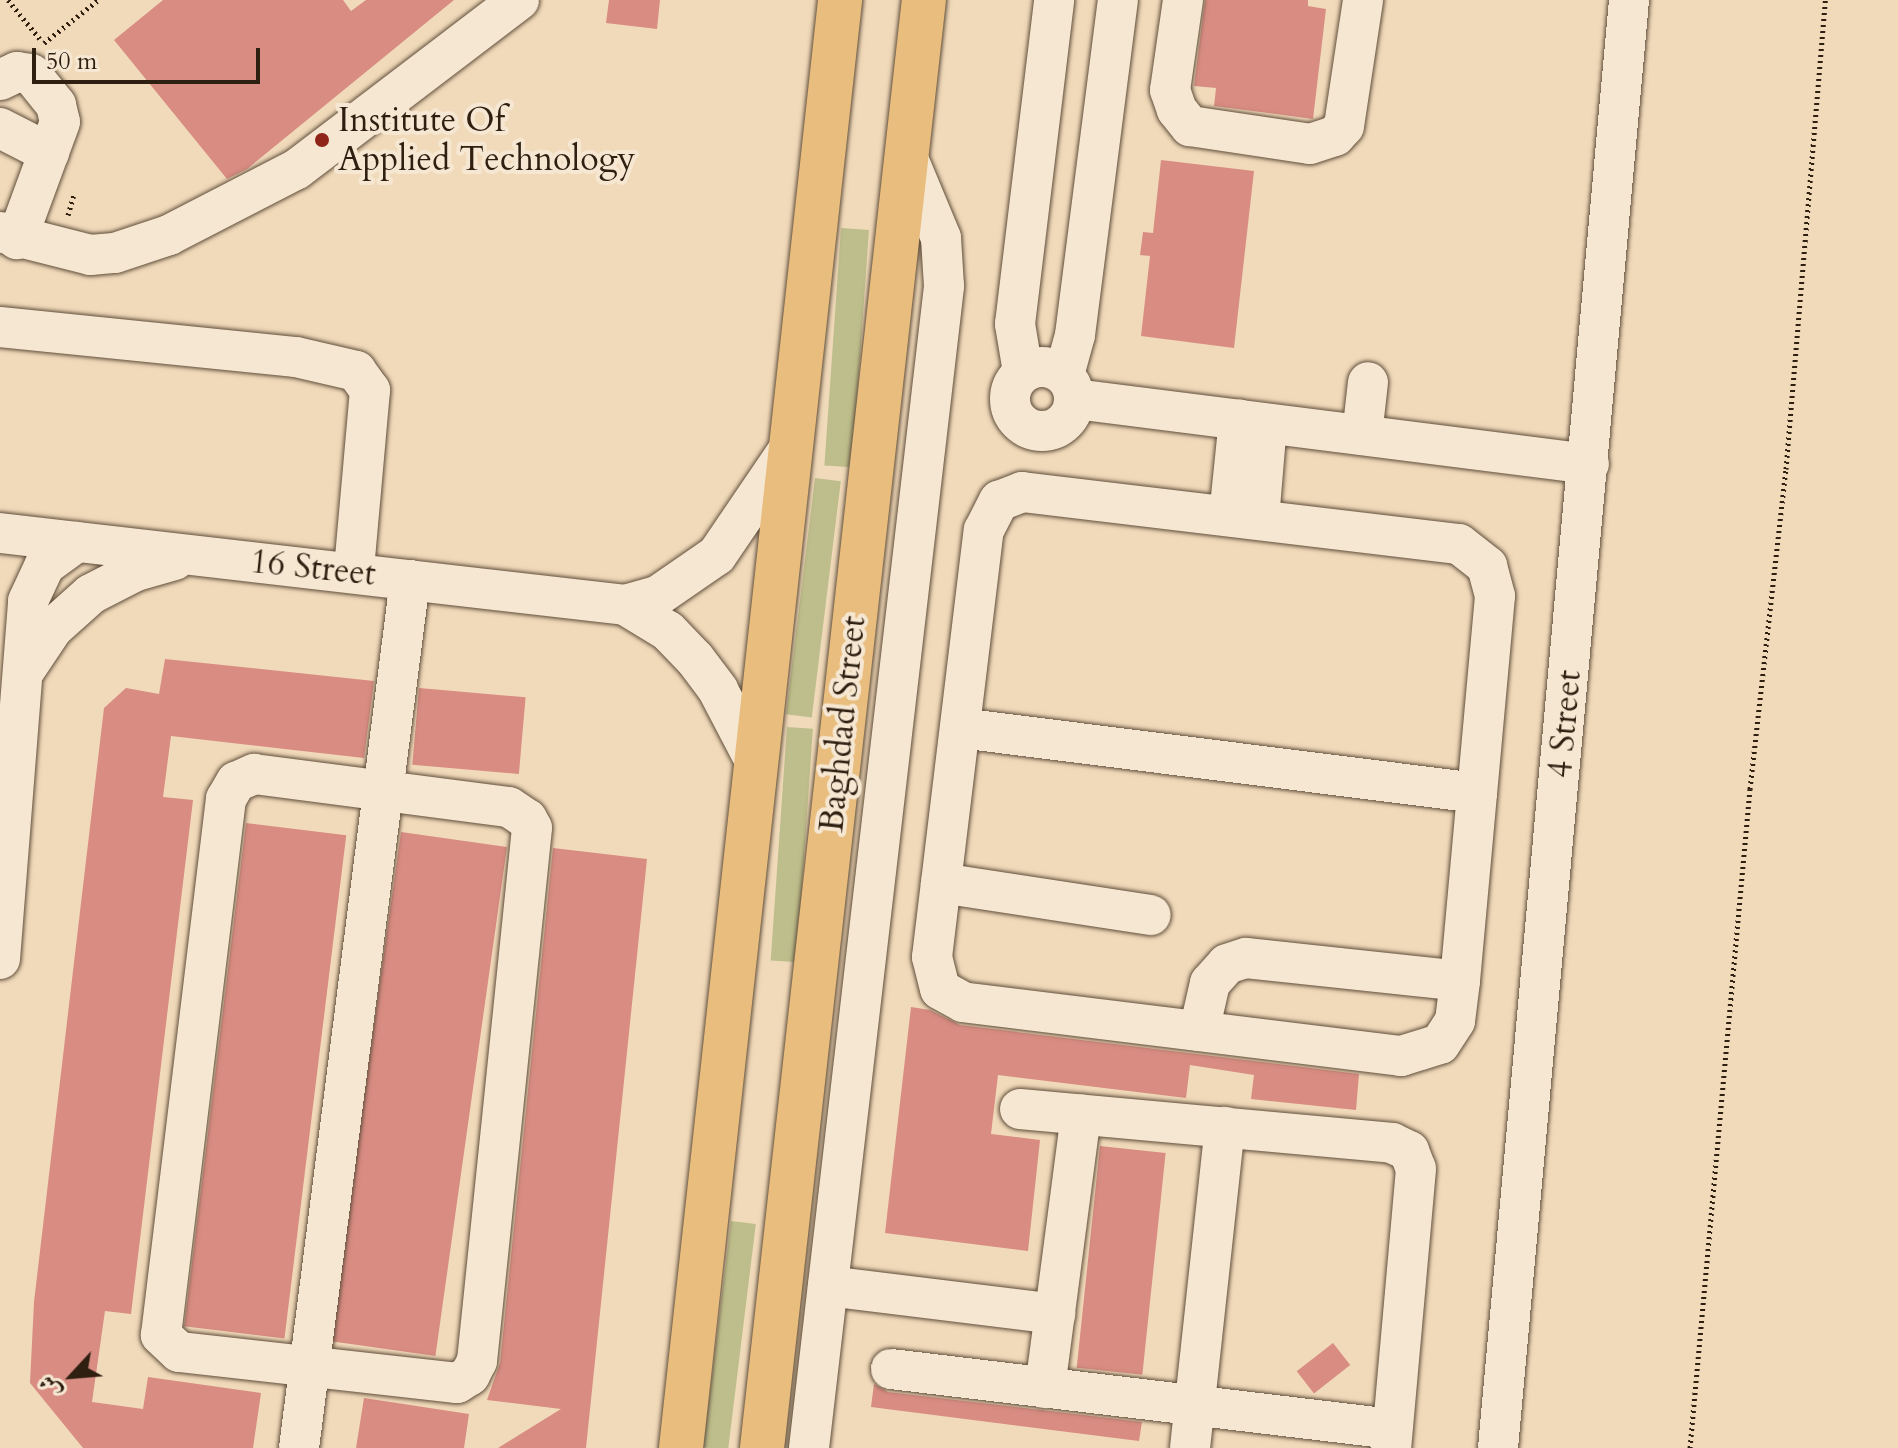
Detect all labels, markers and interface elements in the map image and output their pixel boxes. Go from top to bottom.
scale bar [36,32,264,82]
text: 50 m [46,45,97,78]
place label: Institute Of Applied Technology [338,100,636,180]
marker: Institute Of Applied Technology [313,131,331,149]
street label: 16 Street [248,541,378,595]
street label: Baghdad Street [811,614,875,834]
street label: 4 Street [1540,668,1590,780]
north arrow [32,1336,112,1416]
text: ش [32,1370,69,1403]

